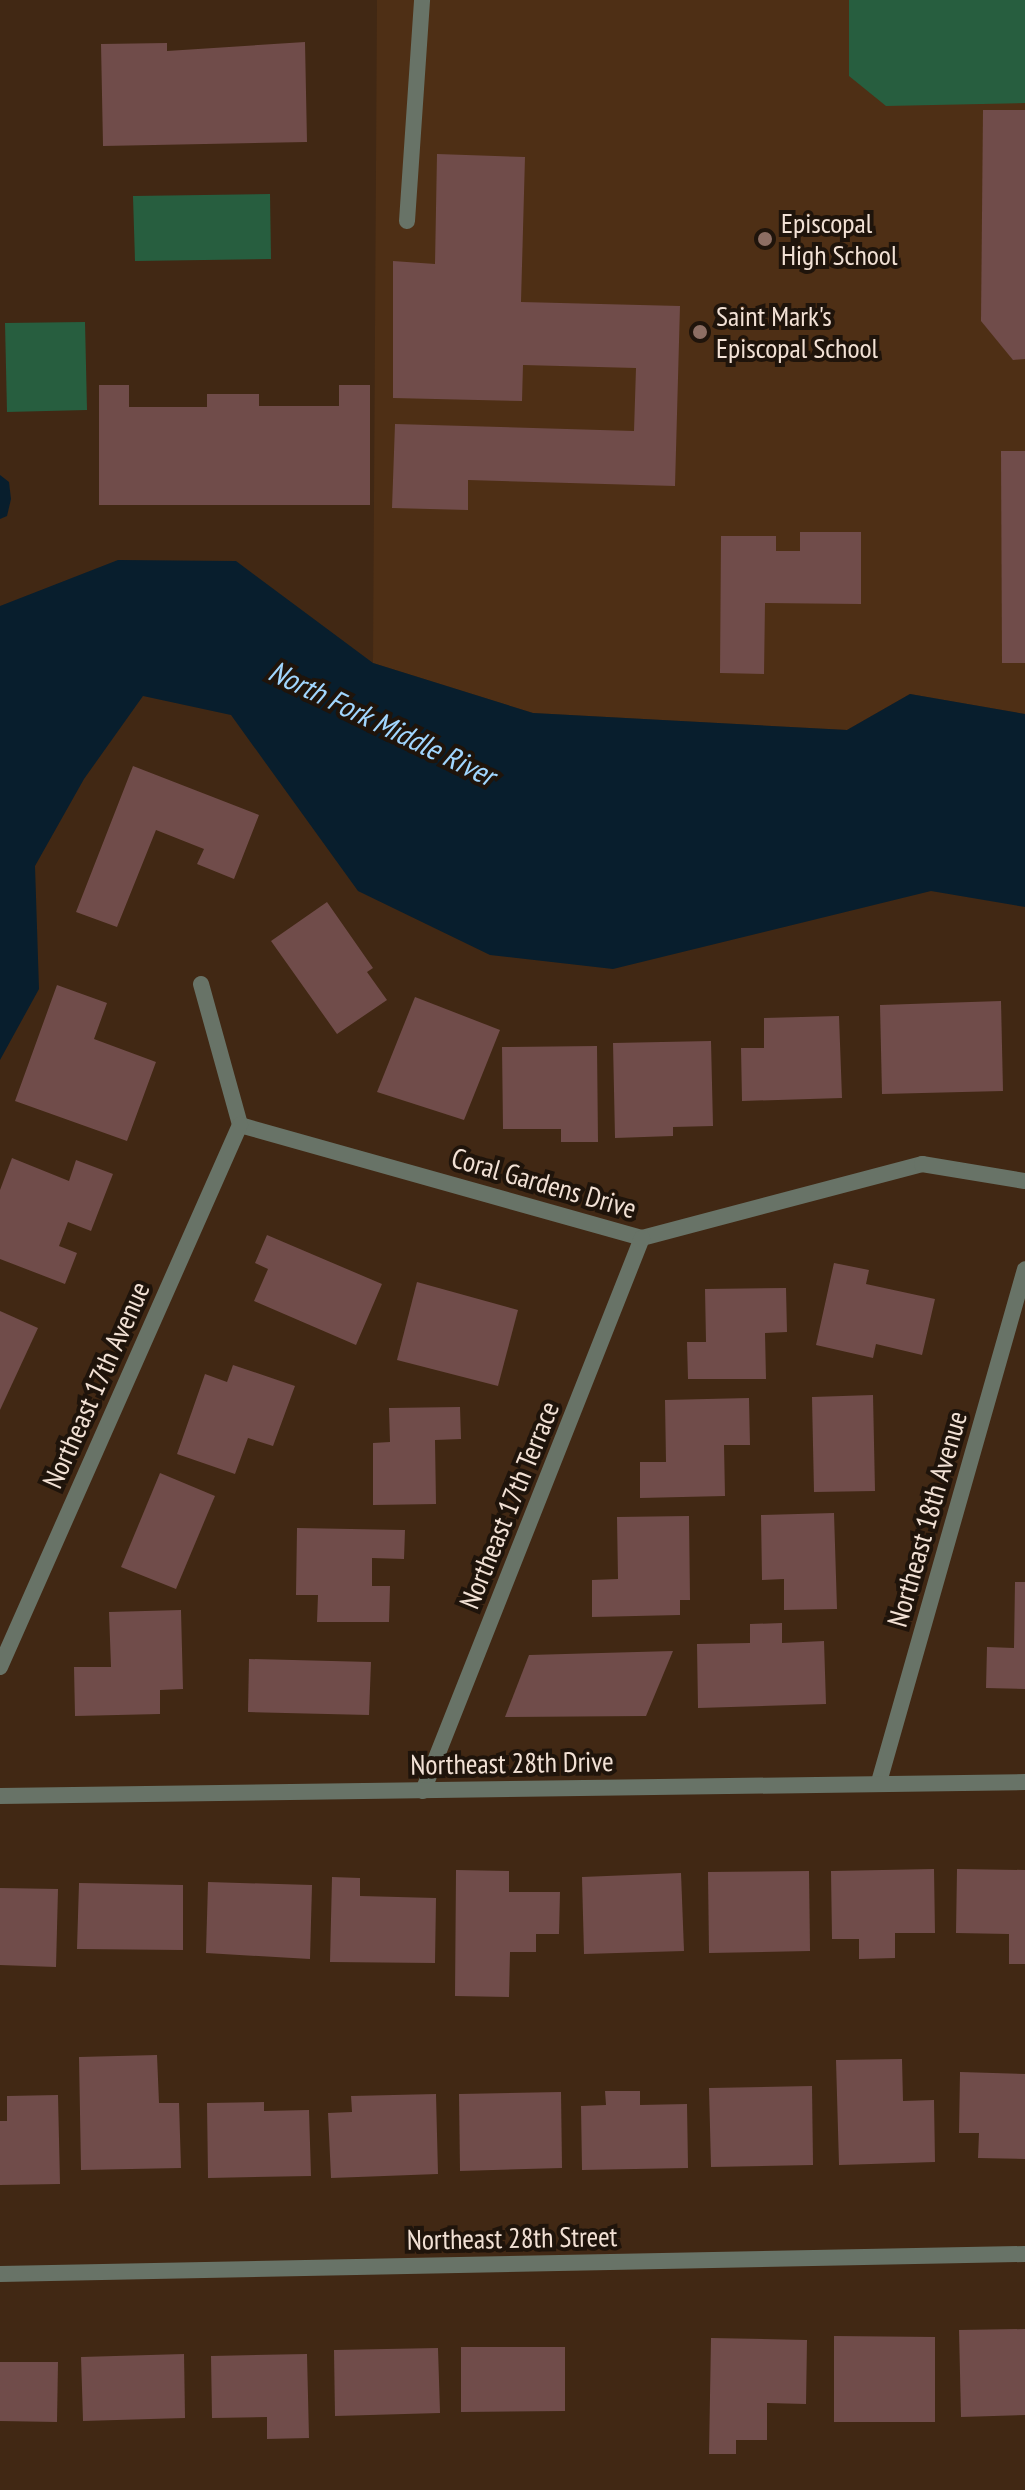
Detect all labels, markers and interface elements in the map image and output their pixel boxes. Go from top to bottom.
place label: Episcopal High School [781,206,897,272]
marker: Episcopal High School [756,230,774,248]
place label: Saint Mark's Episcopal School [716,299,878,365]
marker: Saint Mark's Episcopal School [691,323,709,341]
water label: North Fork Middle River [263,652,501,794]
street label: Coral Gardens Drive [448,1141,640,1225]
street label: Northeast 17th Avenue [35,1276,157,1494]
street label: Northeast 17th Terrace [452,1396,566,1614]
street label: Northeast 18th Avenue [880,1407,974,1631]
street label: Northeast 28th Drive [410,1744,614,1782]
street label: Northeast 28th Street [406,2219,618,2257]

